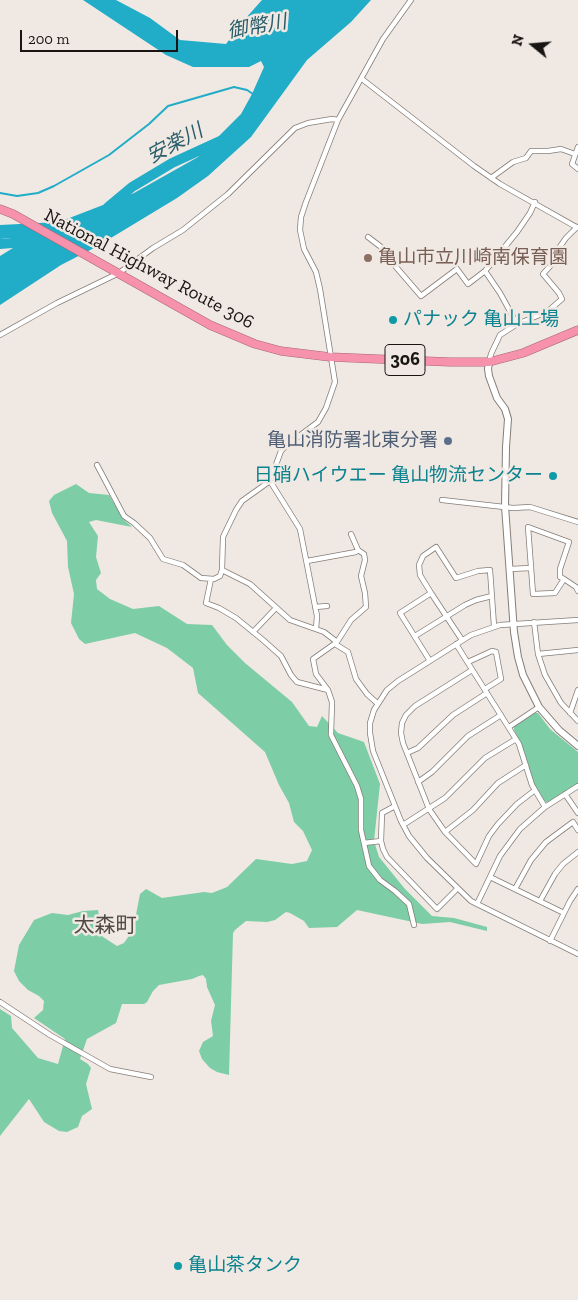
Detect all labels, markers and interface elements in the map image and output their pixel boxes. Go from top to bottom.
water label: 御幣川 [225,10,289,44]
scale bar [22,20,180,52]
north arrow [508,20,558,70]
text: 200 m [28,30,69,48]
text: N [508,33,528,48]
water label: 安楽川 [143,119,207,169]
street label: National Highway Route 306 [40,204,258,334]
place label: 亀山市立川崎南保育園 [378,247,568,269]
marker: 亀山市立川崎南保育園 [362,252,374,264]
place label: パナック 亀山工場 [403,309,559,331]
marker: パナック 亀山工場 [387,314,399,326]
road number: 306 [385,344,425,376]
place label: 亀山消防署北東分署 [267,430,438,452]
marker: 亀山消防署北東分署 [442,435,454,447]
place label: 日硝ハイウエー 亀山物流センター [254,465,543,487]
marker: 日硝ハイウエー 亀山物流センター [547,470,559,482]
district label: 太森町 [74,913,136,939]
place label: 亀山茶タンク [188,1255,302,1277]
marker: 亀山茶タンク [172,1260,184,1272]

